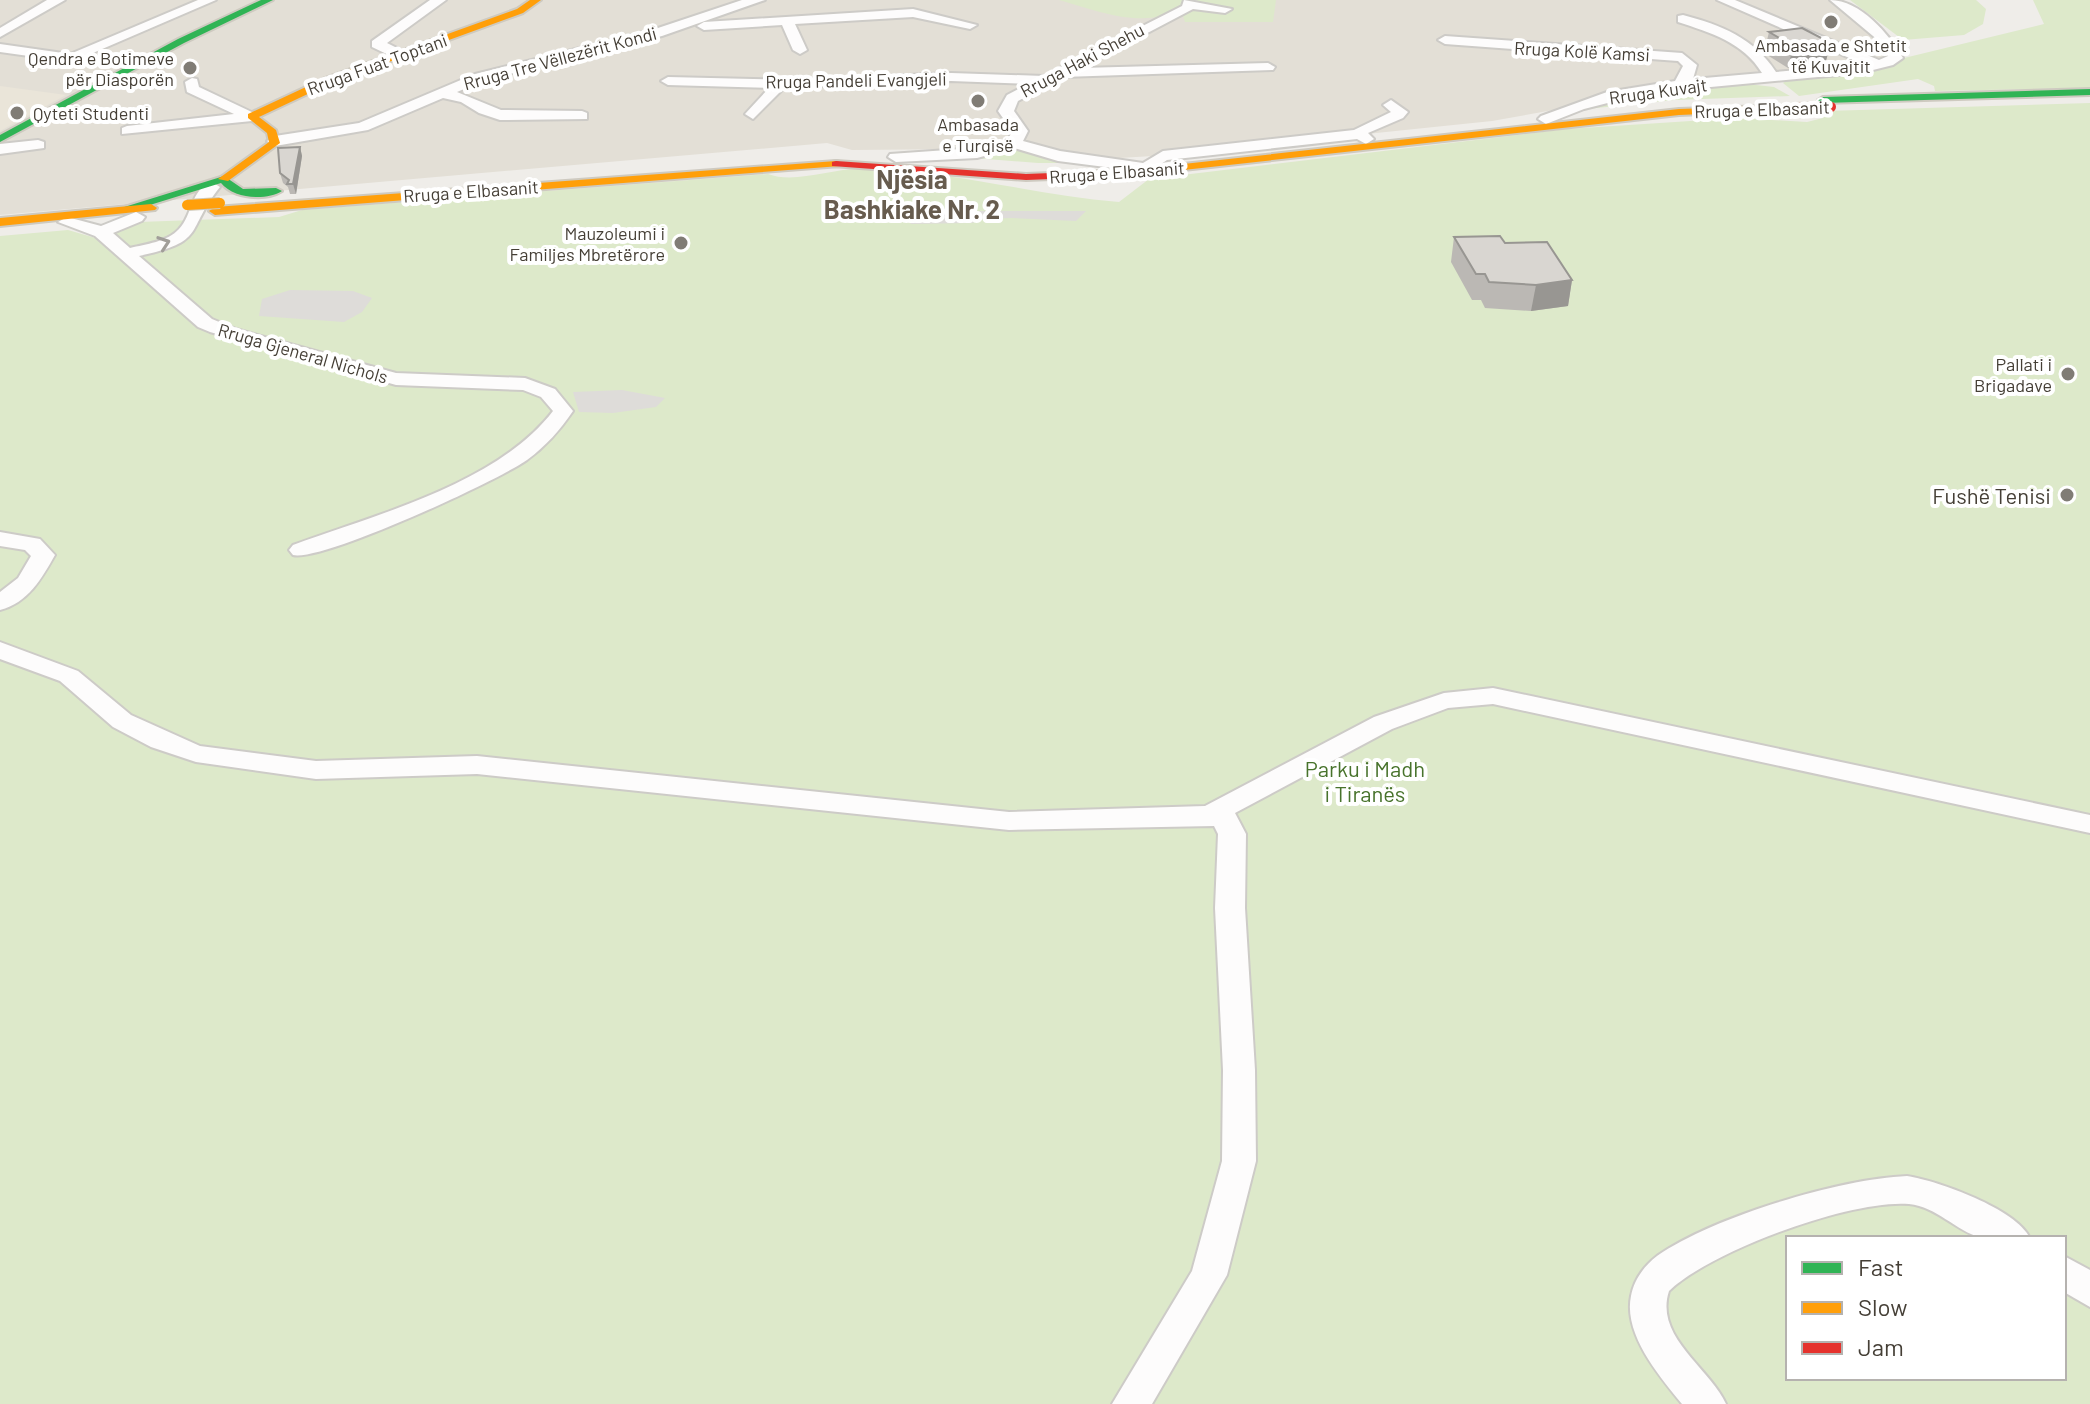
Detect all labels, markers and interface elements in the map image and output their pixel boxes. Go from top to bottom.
marker: Ambasada e Shtetit të Kuvajtit [1822,13,1840,31]
street label: Rruga Haki Shehu [1016,18,1148,102]
street label: Rruga Tre Vëllezërit Kondi [461,22,659,94]
street label: Rruga Fuat Toptani [304,28,450,100]
place label: Ambasada e Shtetit të Kuvajtit [1755,34,1907,77]
street label: Rruga Kolë Kamsi [1514,36,1650,66]
place label: Qendra e Botimeve për Diasporën [28,47,174,90]
marker: Qendra e Botimeve për Diasporën [181,59,199,77]
street label: Rruga Pandeli Evangjeli [765,67,947,93]
street label: Rruga Kuvajt [1608,73,1708,109]
marker: Ambasada e Turqisë [969,92,987,110]
street label: Rruga e Elbasanit [1694,96,1830,122]
place label: Qyteti Studenti [33,102,149,124]
marker: Qyteti Studenti [8,104,26,122]
place label: Ambasada e Turqisë [937,113,1019,156]
street label: Rruga e Elbasanit [1049,156,1185,188]
district label: Njësia Bashkiake Nr. 2 [824,163,1000,224]
street label: Rruga e Elbasanit [403,175,539,207]
place label: Mauzoleumi i Familjes Mbretërore [510,222,665,265]
marker: Mauzoleumi i Familjes Mbretërore [672,234,690,252]
one-way arrow [156,236,170,253]
street label: Rruga Gjeneral Nichols [216,318,390,388]
place label: Pallati i Brigadave [1974,353,2052,396]
marker: Pallati i Brigadave [2059,365,2077,383]
place label: Fushë Tenisi [1932,482,2051,508]
marker: Fushë Tenisi [2058,486,2076,504]
park label: Parku i Madh i Tiranës [1305,755,1425,806]
legend [1786,1236,2066,1380]
text: Fast [1858,1252,1903,1281]
text: Slow [1858,1292,1907,1321]
text: Jam [1858,1332,1904,1361]

